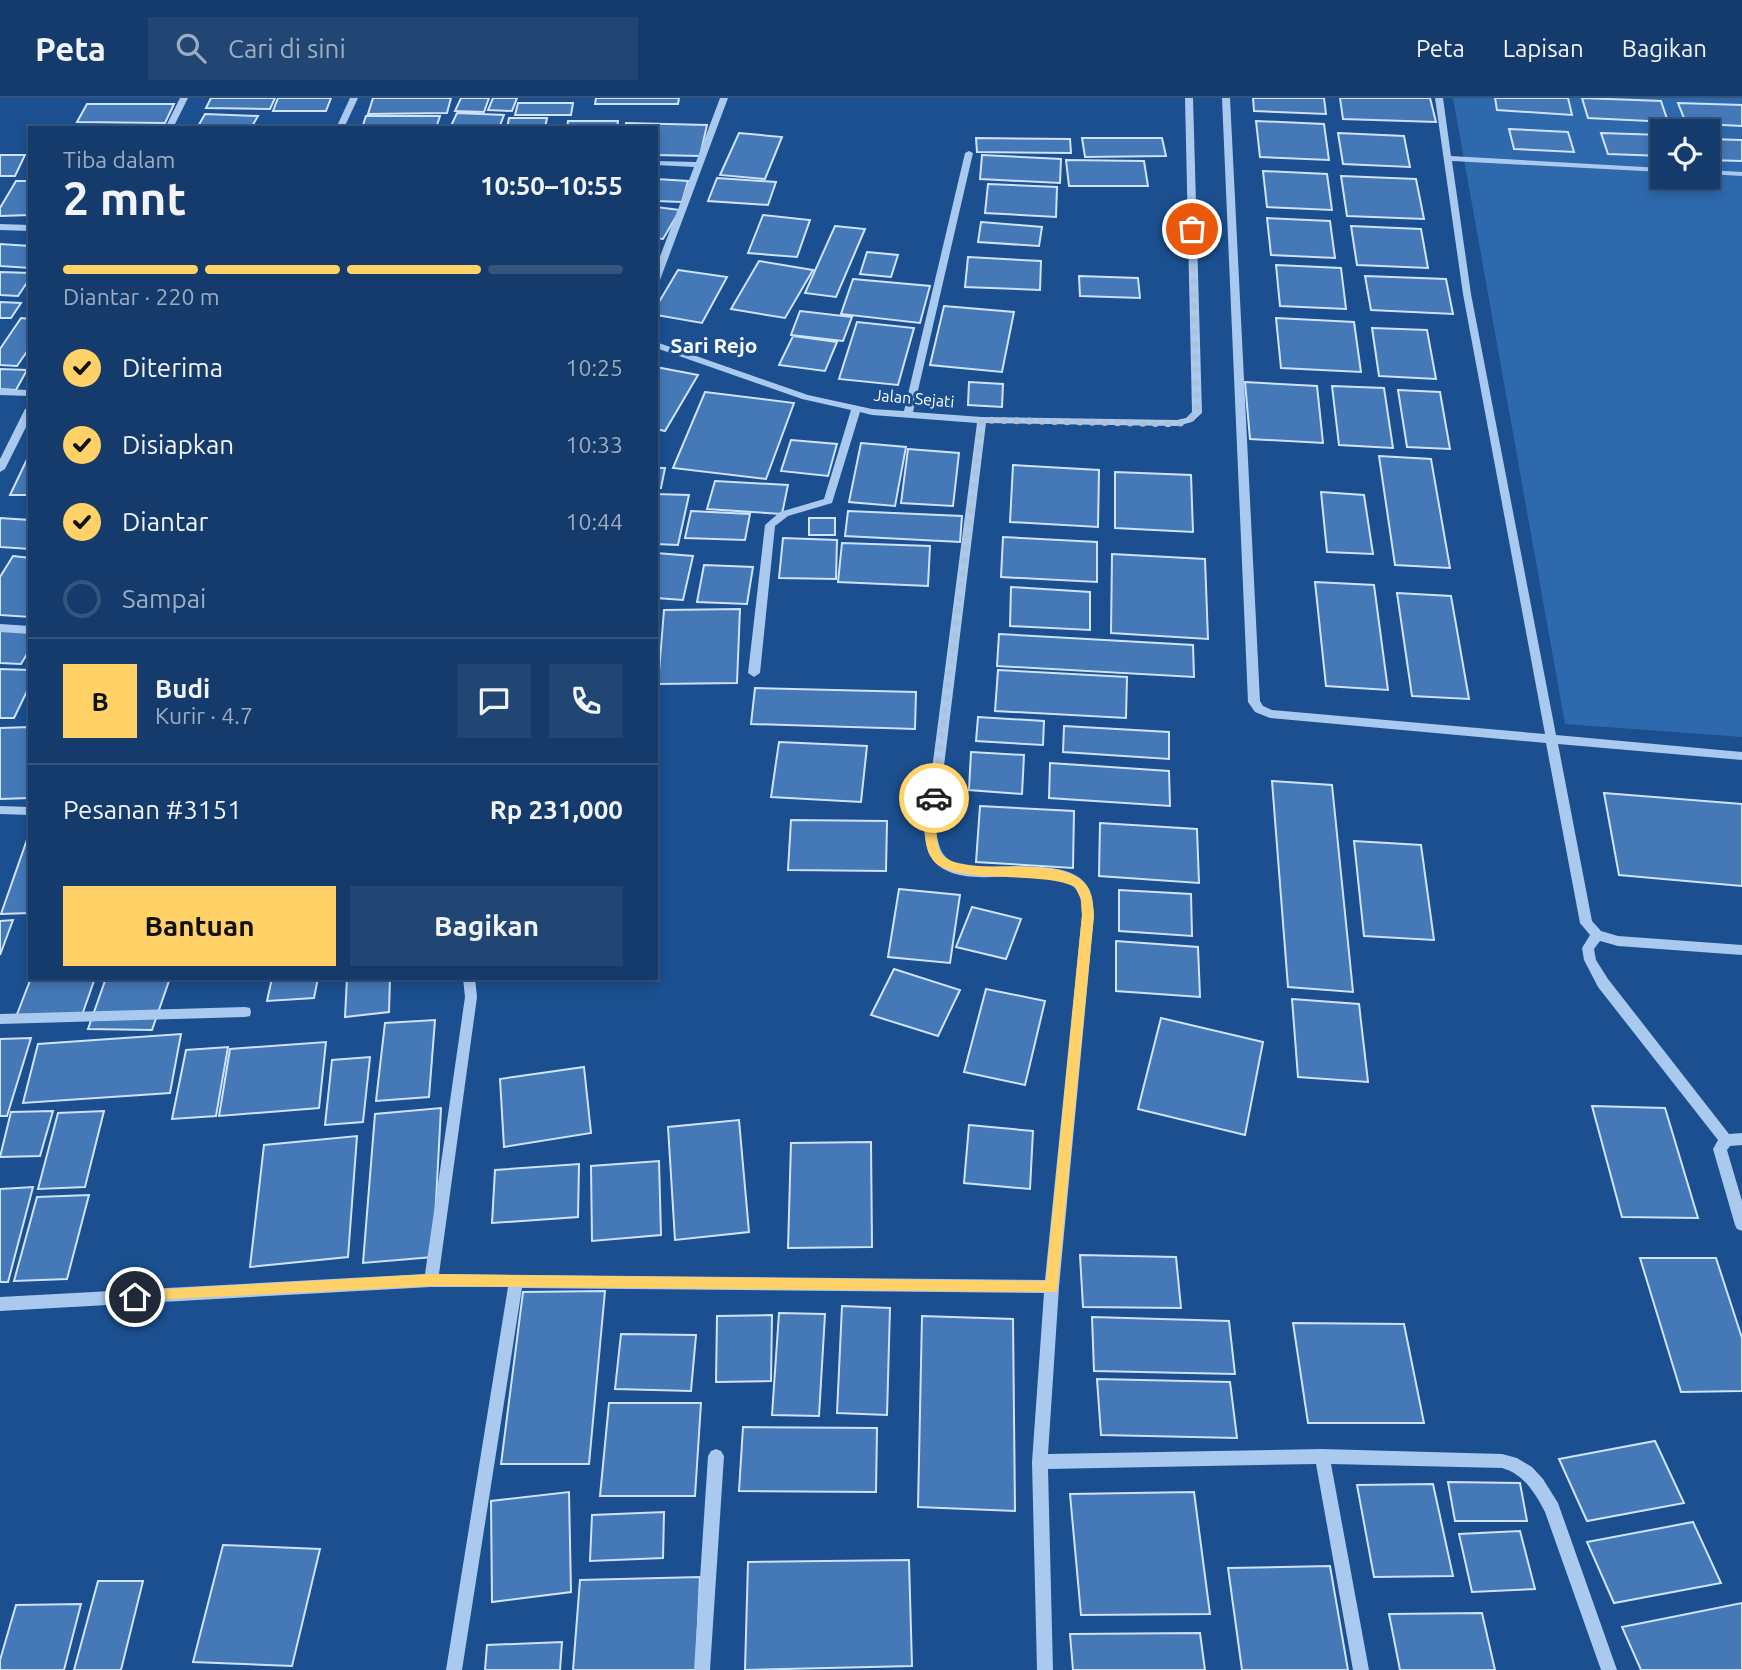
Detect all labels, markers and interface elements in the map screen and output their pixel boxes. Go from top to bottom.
search box [148,17,638,80]
icon: search [172,29,210,67]
text: Peta [35,30,106,67]
text: Cari di sini [228,34,346,63]
text: Peta [1416,35,1465,62]
text: Lapisan [1503,35,1584,62]
text: Bagikan [1622,35,1707,62]
map controls [1650,119,1720,189]
button: locate [1650,119,1720,189]
text: Tiba dalam [63,147,175,172]
text: 10:50–10:55 [480,171,623,200]
text: 2 mnt [63,172,186,224]
pin [1162,199,1222,259]
icon: bag [1173,210,1211,248]
text: Diantar · 220 m [63,284,220,309]
district label: Sari Rejo [671,333,757,357]
icon: check [63,349,101,387]
text: Diterima [122,353,223,382]
text: 10:25 [565,355,623,380]
street label: Jalan Sejati [873,386,955,410]
icon: check [63,426,101,464]
text: Disiapkan [122,430,234,459]
text: 10:33 [565,432,623,457]
icon: check [63,503,101,541]
text: Diantar [122,507,208,536]
text: 10:44 [565,509,623,534]
text: Sampai [122,584,206,613]
button: chat [457,664,531,738]
button: phone [549,664,623,738]
text: Budi [155,674,210,703]
text: B [91,687,109,716]
text: Kurir · 4.7 [155,703,253,728]
courier [899,763,969,833]
icon: car [915,779,953,817]
text: Pesanan #3151 [63,795,242,824]
text: Rp 231,000 [490,795,623,824]
button: Bantuan [63,886,336,966]
button: Bagikan [350,886,623,966]
pin [105,1267,165,1327]
icon: home [116,1278,154,1316]

